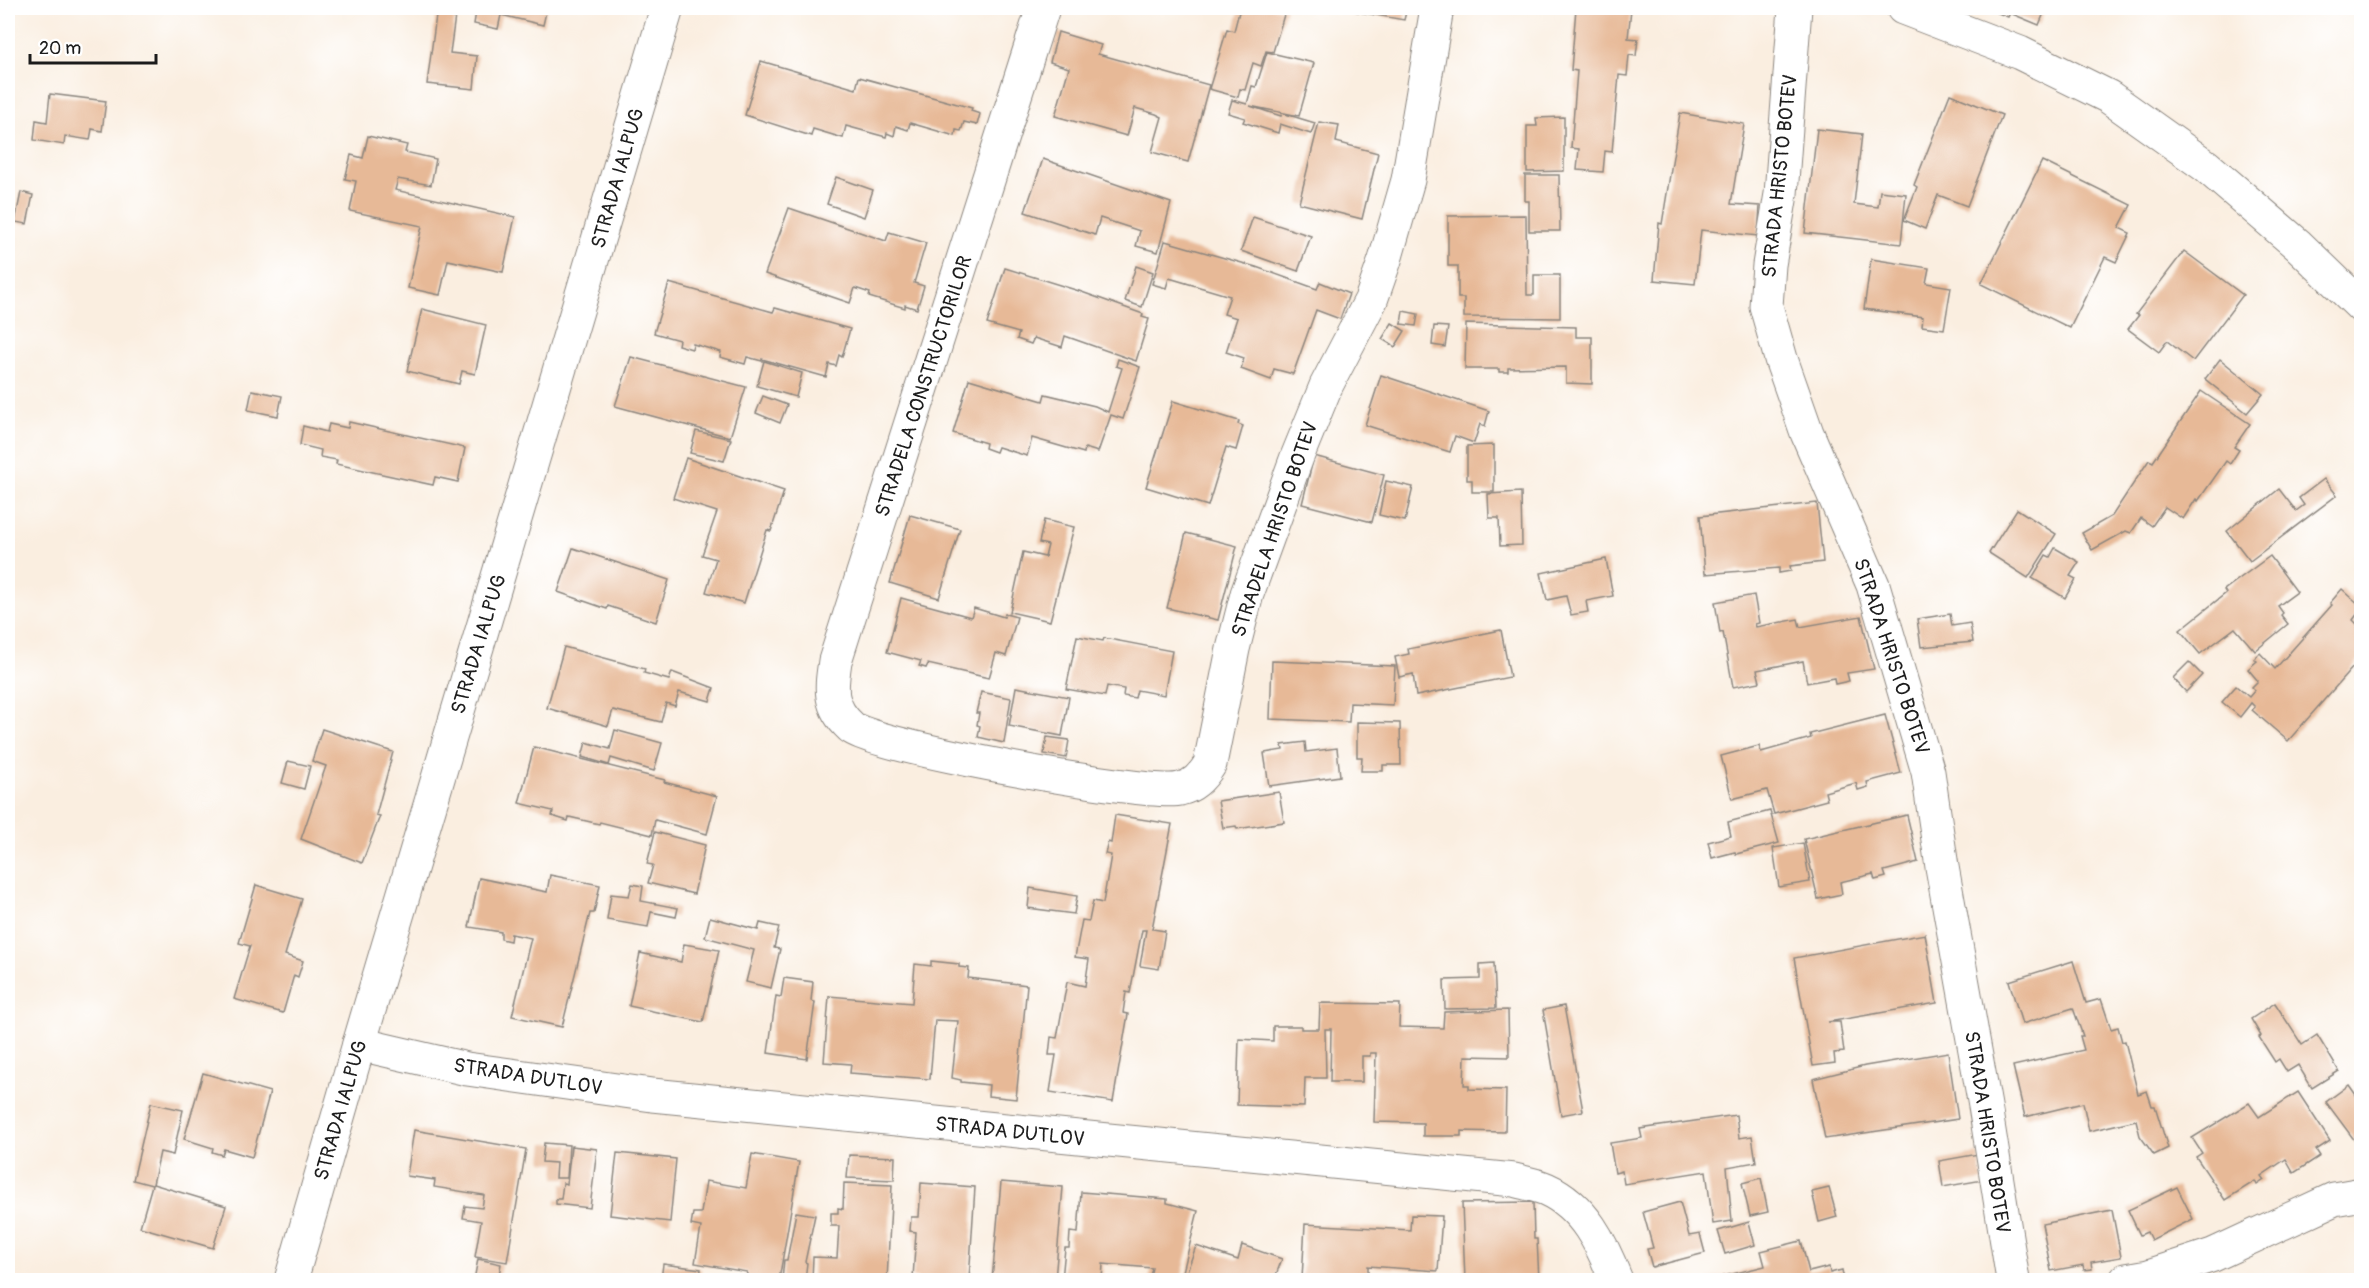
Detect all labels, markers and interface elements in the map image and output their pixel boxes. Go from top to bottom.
scale bar [30,27,156,65]
text: 20 m [39,37,81,60]
street label: STRADA HRISTO BOTEV [1756,73,1803,279]
street label: STRADA IALPUG [586,105,649,251]
street label: STRADELA CONSTRUCTORILOR [869,252,978,520]
street label: STRADELA HRISTO BOTEV [1226,418,1323,640]
street label: STRADA HRISTO BOTEV [1848,555,1935,757]
street label: STRADA IALPUG [445,571,512,717]
street label: STRADA HRISTO BOTEV [1959,1029,2016,1235]
street label: STRADA IALPUG [309,1037,372,1183]
street label: STRADA DUTLOV [452,1052,604,1101]
street label: STRADA DUTLOV [934,1111,1086,1152]

